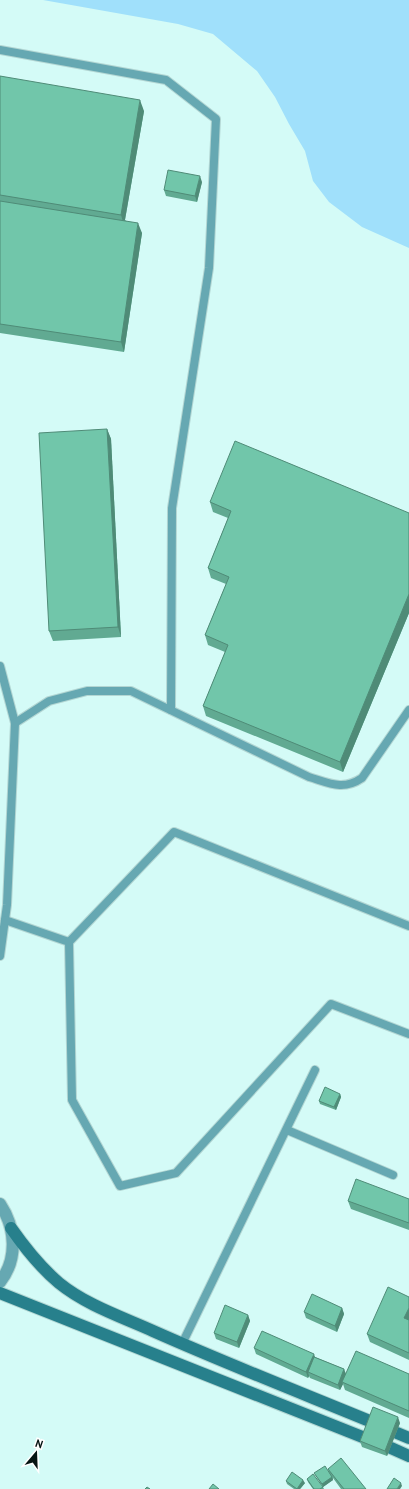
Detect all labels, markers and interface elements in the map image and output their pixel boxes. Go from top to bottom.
north arrow [16,1433,56,1473]
text: N [34,1436,45,1451]

